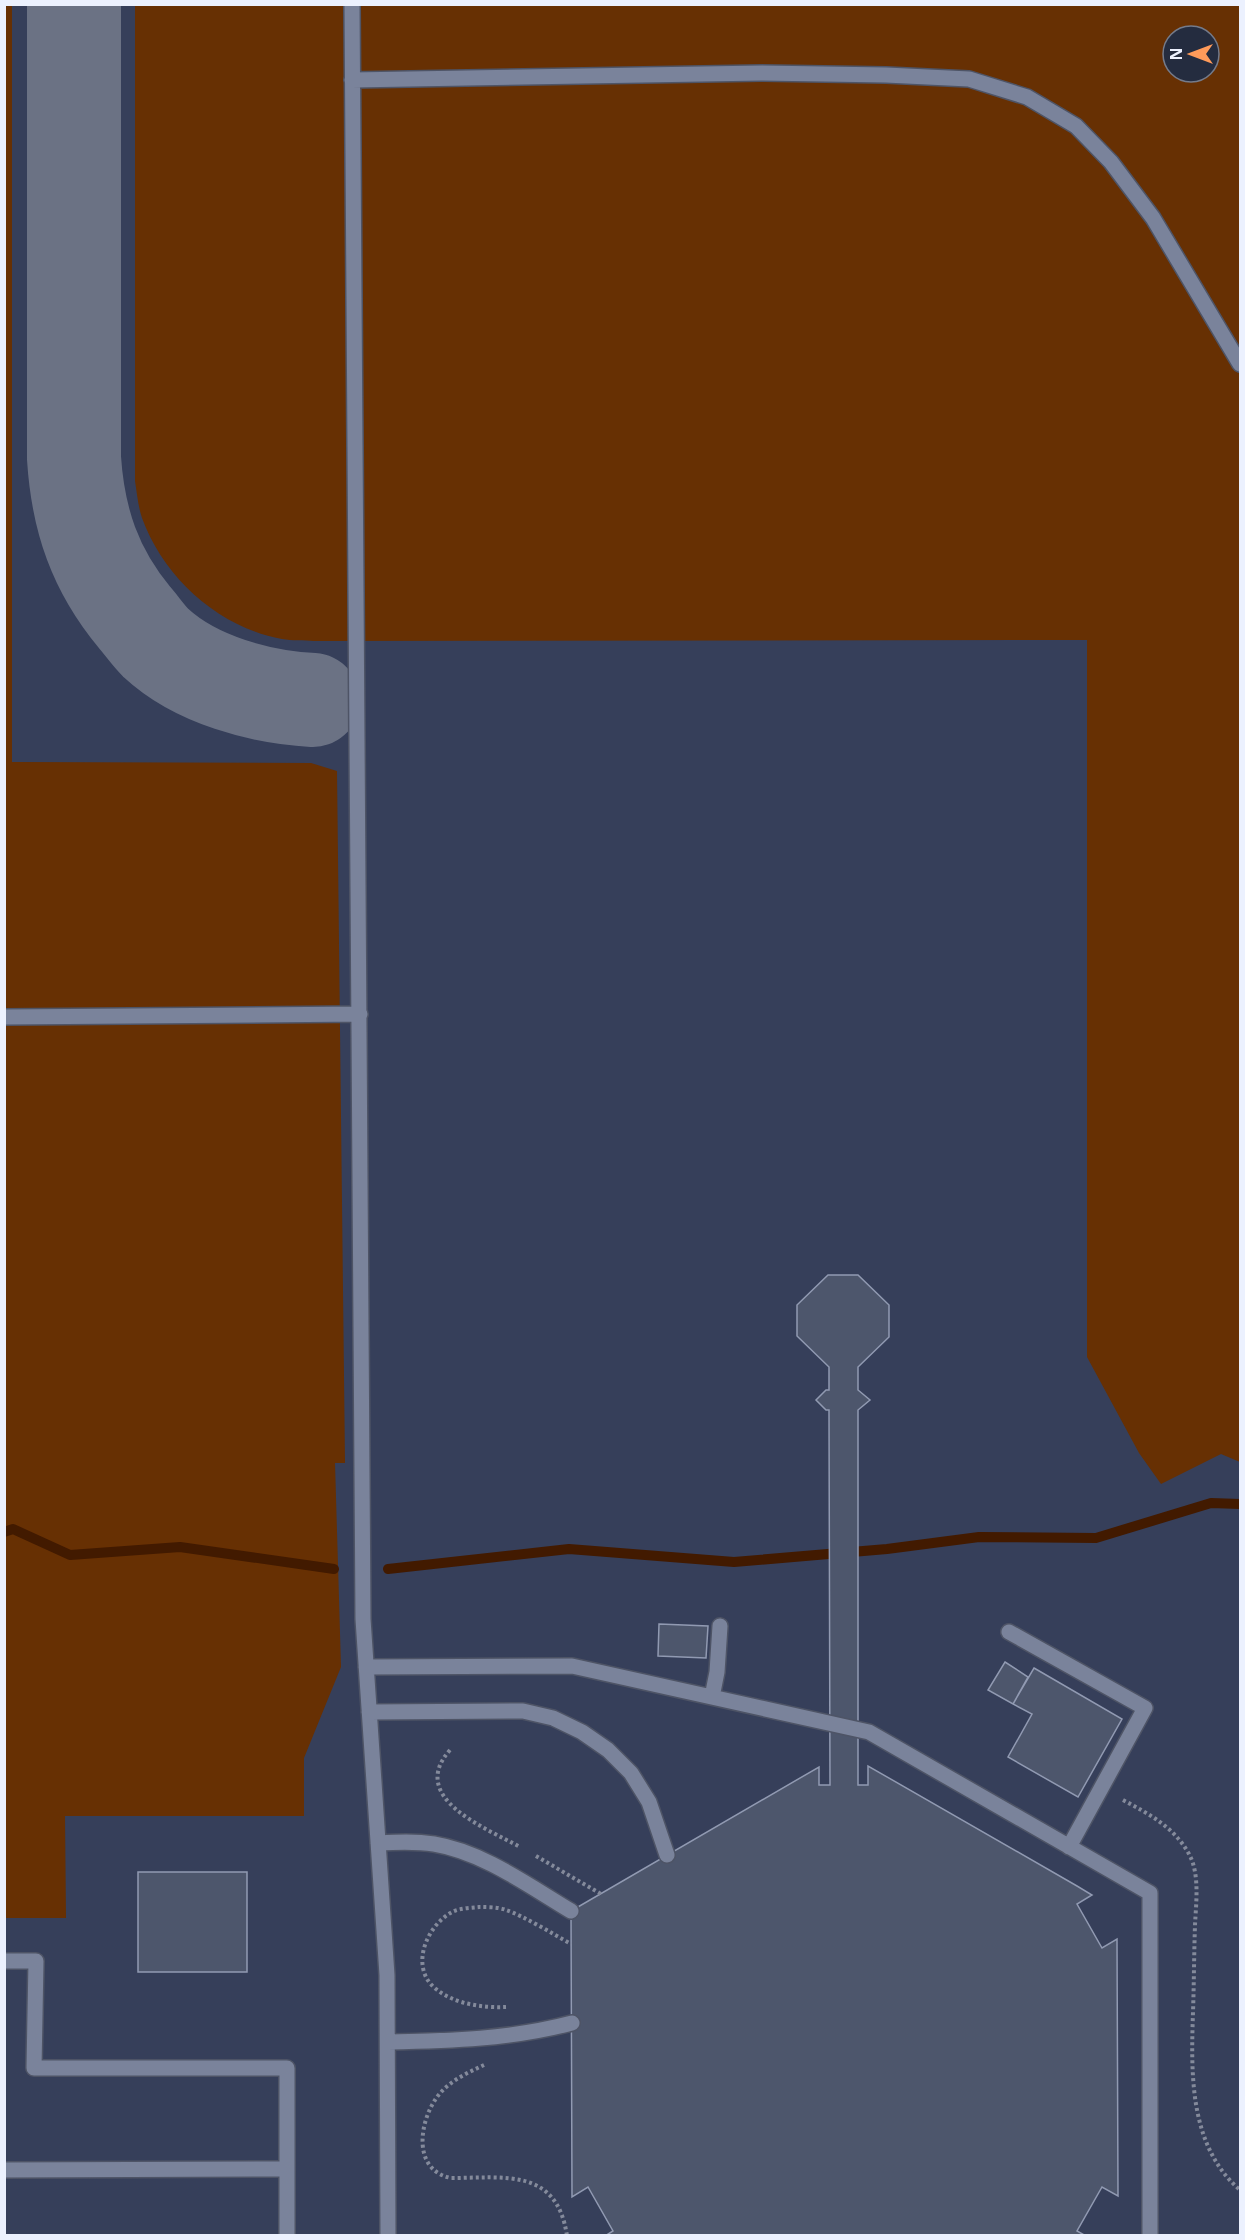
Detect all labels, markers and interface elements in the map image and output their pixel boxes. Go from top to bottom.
north arrow [1161,24,1221,84]
text: N [1165,47,1187,61]

